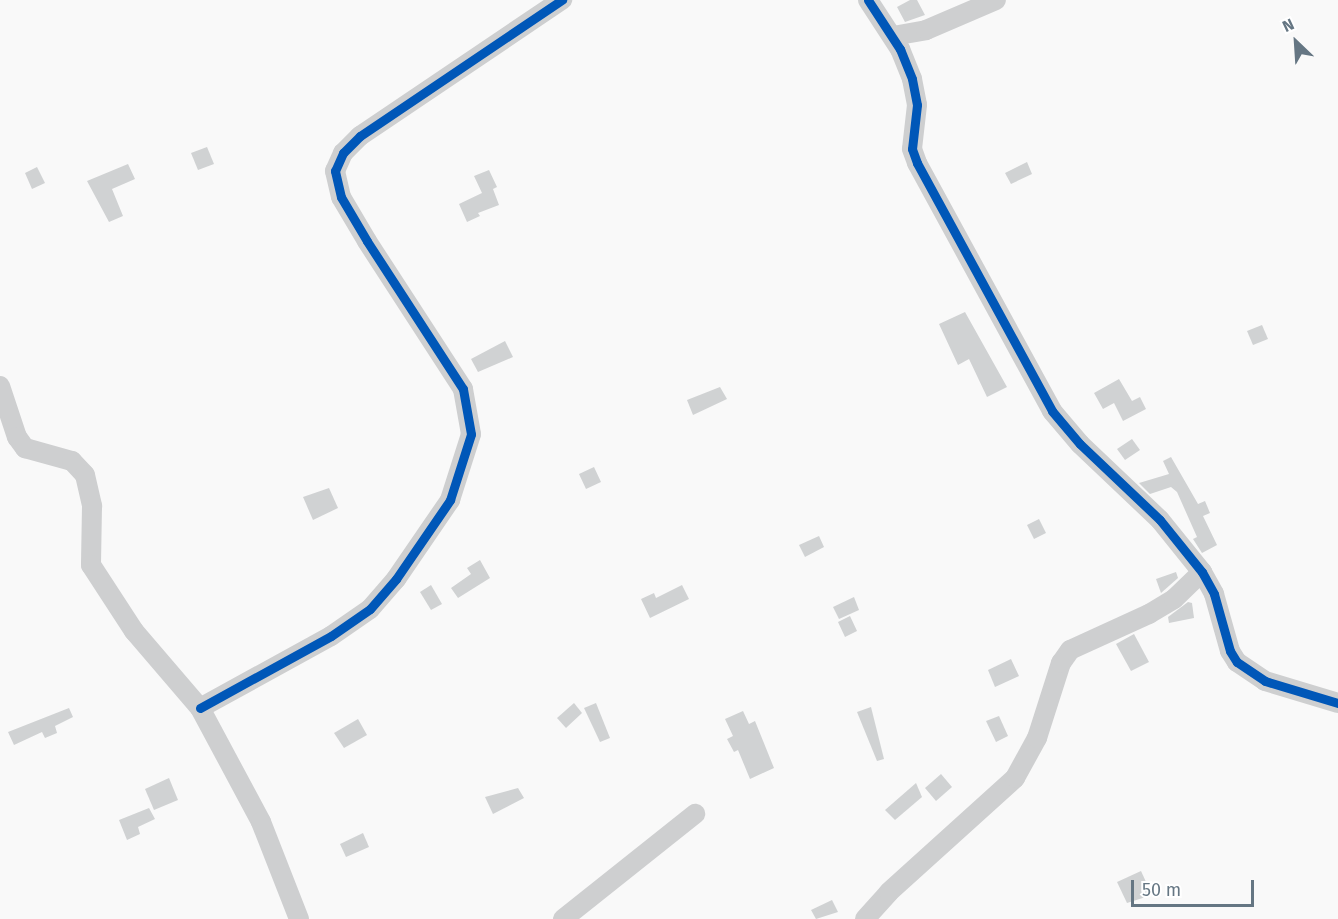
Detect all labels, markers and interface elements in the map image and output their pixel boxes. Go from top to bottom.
north arrow [1266,12,1326,72]
text: N [1279,14,1297,36]
scale bar [1134,868,1257,906]
text: 50 m [1142,879,1181,901]

